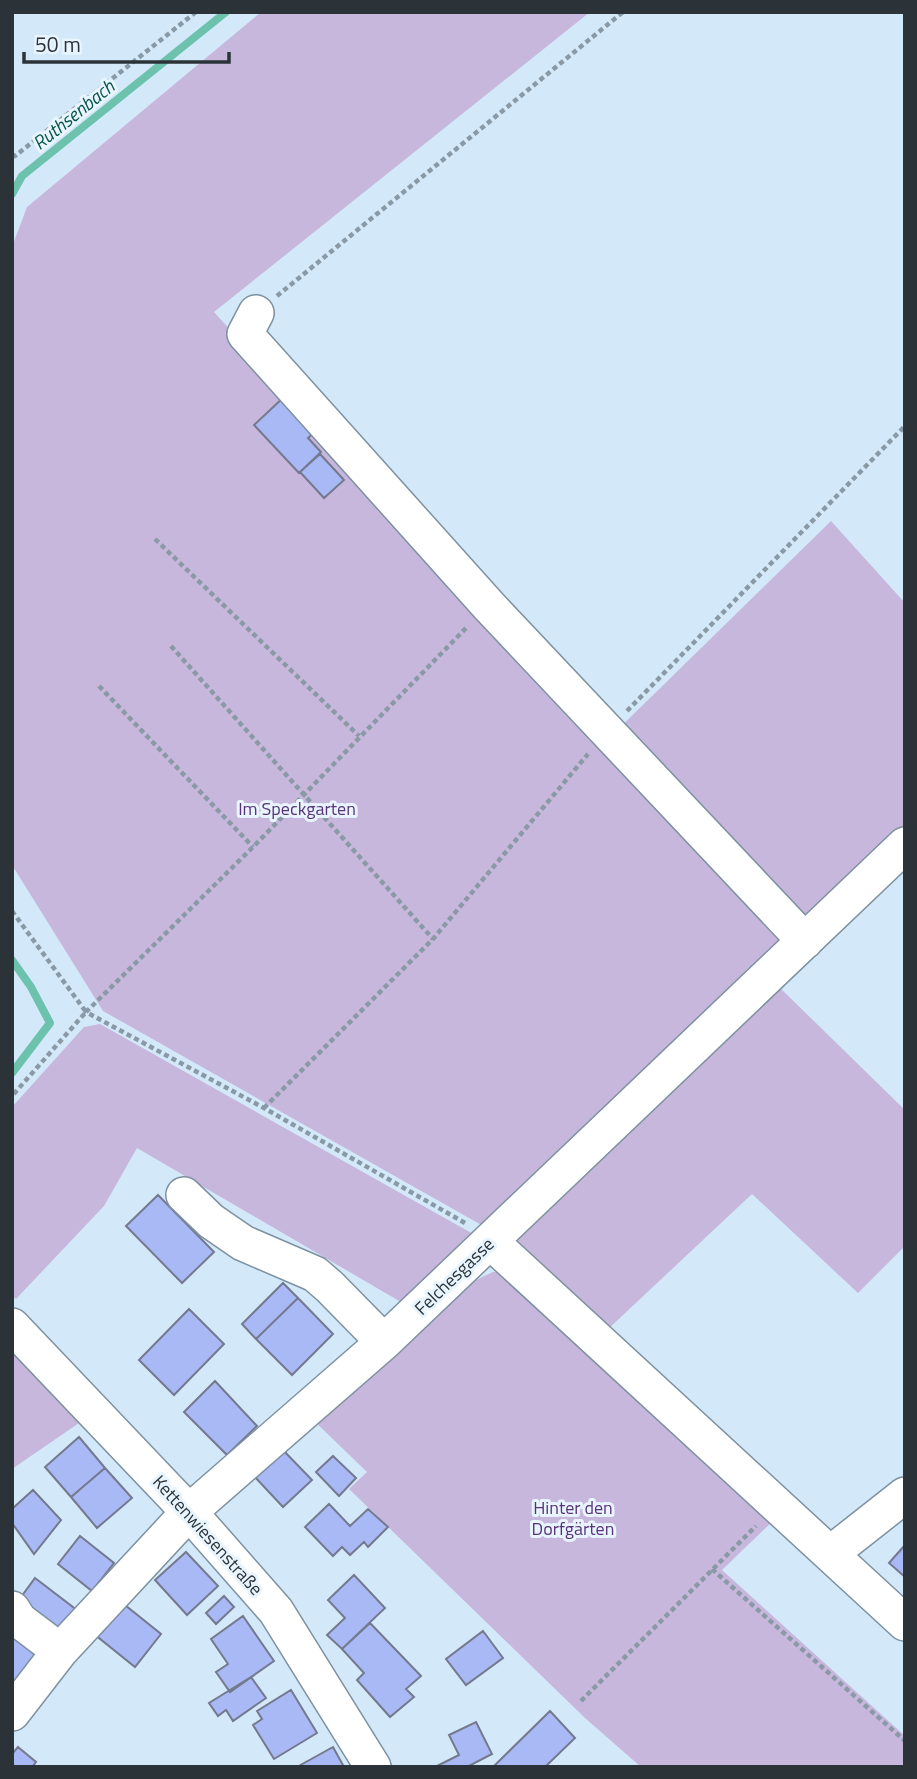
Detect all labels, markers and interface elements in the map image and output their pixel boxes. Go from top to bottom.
scale bar [24,21,229,65]
text: 50 m [35,28,81,60]
water label: Ruthsenbach [26,71,121,156]
park label: Im Speckgarten [238,795,356,822]
street label: Felchesgasse [408,1231,500,1321]
street label: Kettenwiesenstraße [147,1469,269,1601]
park label: Hinter den Dorfgärten [532,1494,614,1542]

